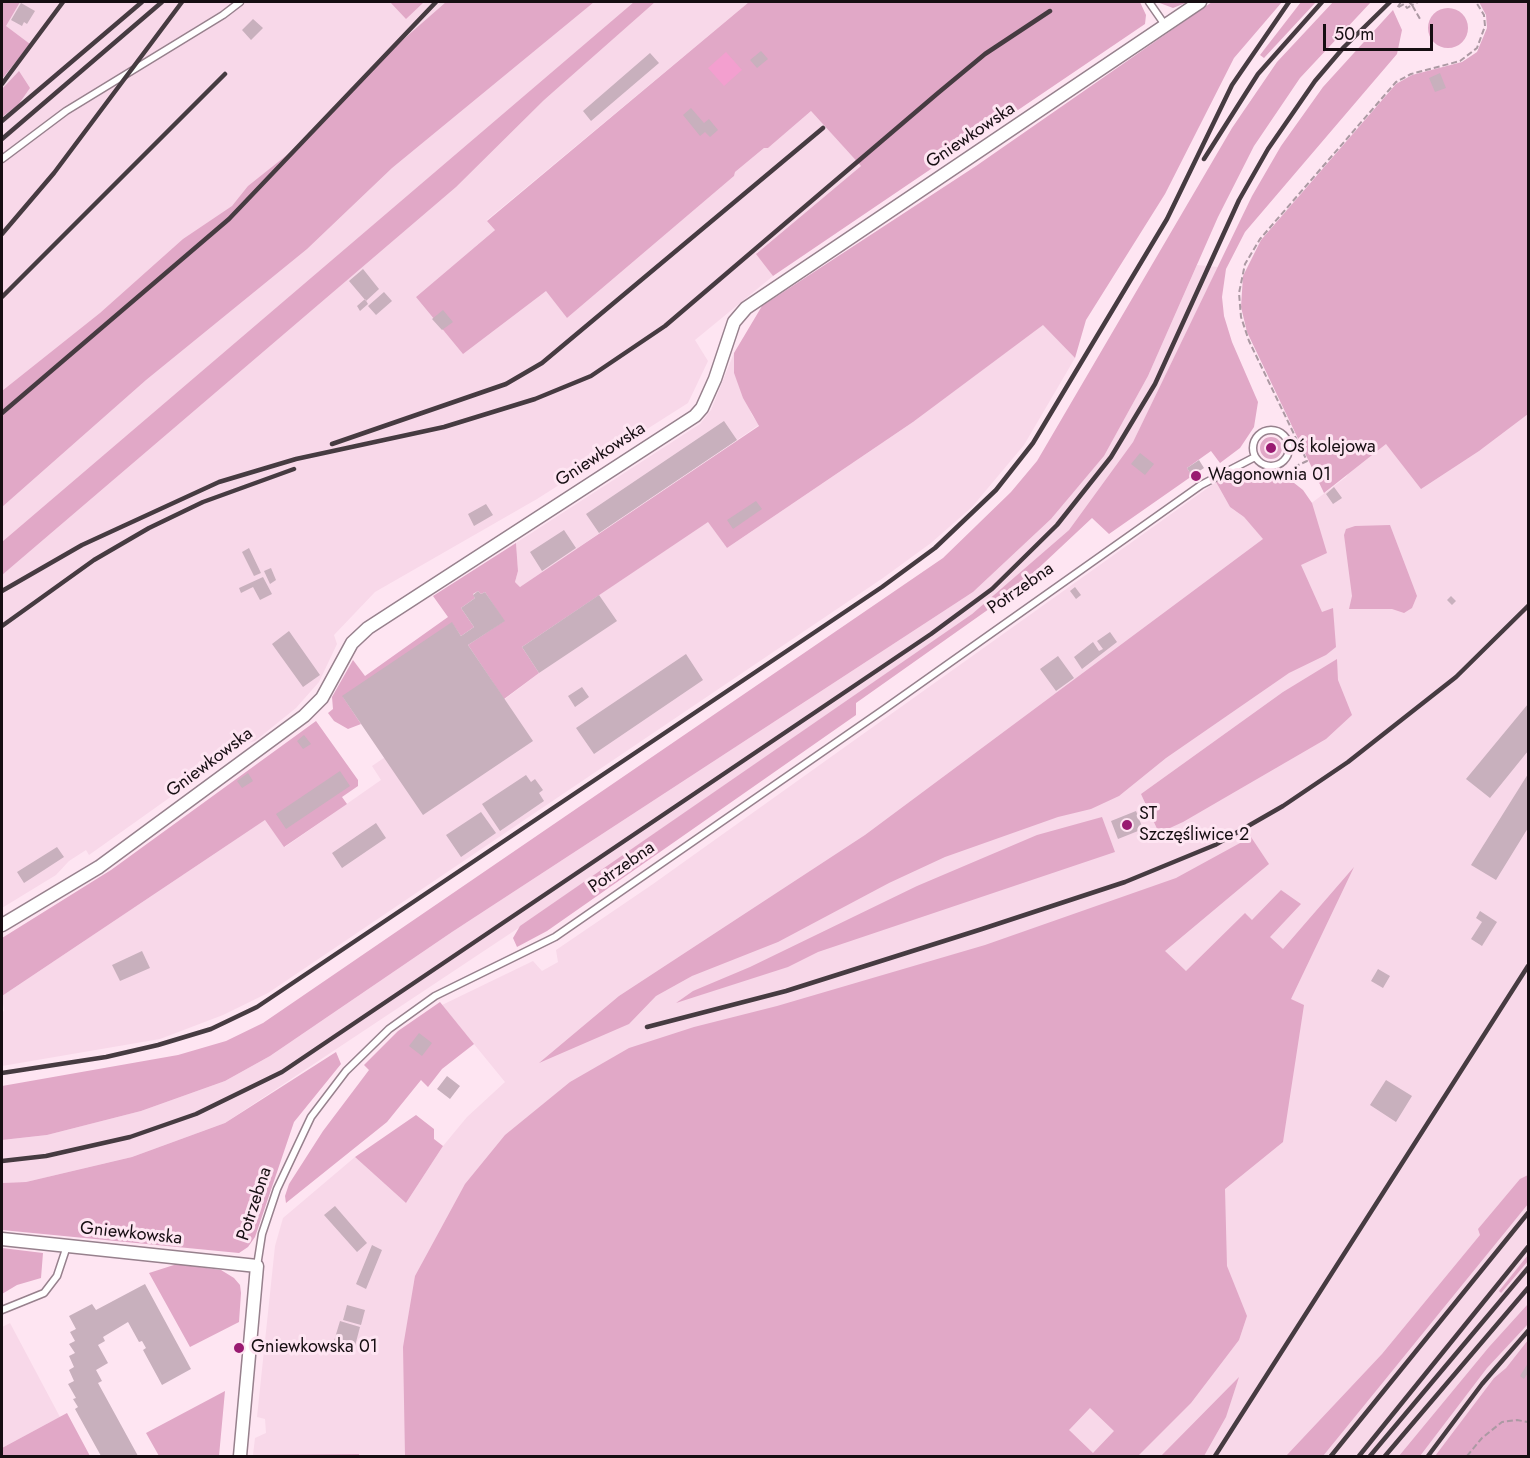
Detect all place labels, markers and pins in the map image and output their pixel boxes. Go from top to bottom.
place label: Oś kolejowa [1283,437,1376,459]
marker: Oś kolejowa [1264,441,1278,455]
place label: Wagonownia 01 [1208,465,1331,487]
marker: Wagonownia 01 [1189,469,1203,483]
place label: ST Szczęśliwice 2 [1139,804,1249,846]
marker: ST Szczęśliwice 2 [1120,818,1134,832]
place label: Gniewkowska 01 [251,1337,378,1359]
marker: Gniewkowska 01 [232,1341,246,1355]

